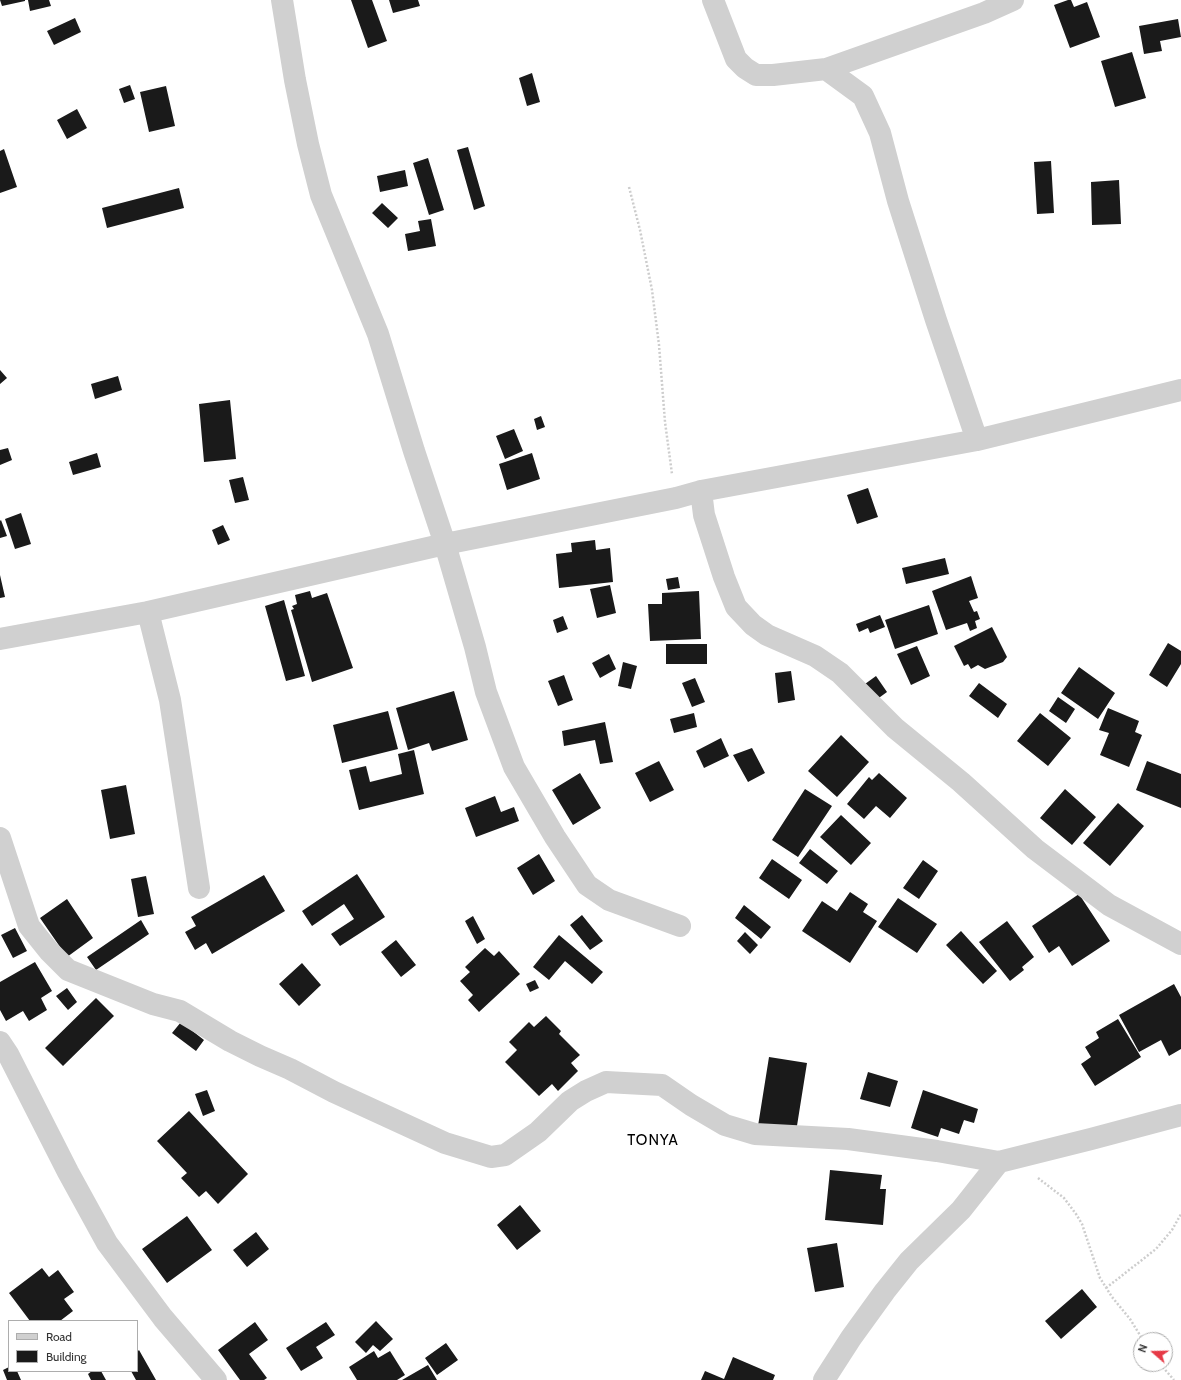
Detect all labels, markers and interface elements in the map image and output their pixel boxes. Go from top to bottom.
district label: TONYA [627,1132,679,1150]
legend [8,1320,138,1372]
text: Road [46,1329,72,1344]
north arrow [1133,1332,1173,1372]
text: N [1135,1342,1151,1354]
text: Building [46,1349,87,1364]

